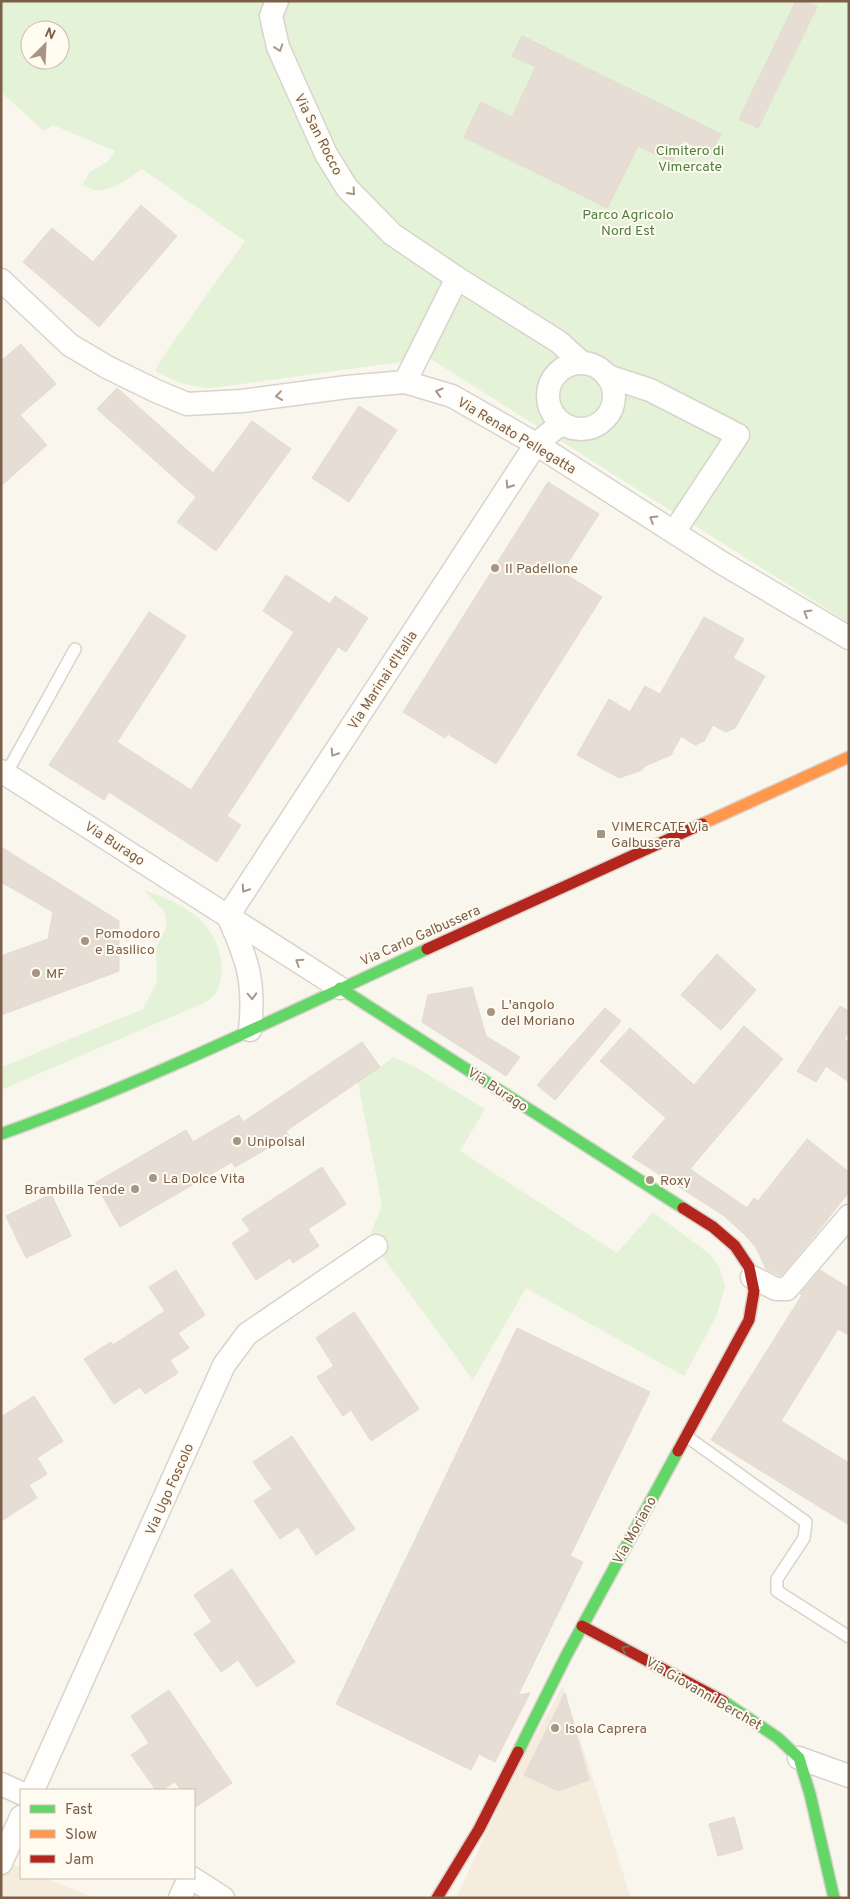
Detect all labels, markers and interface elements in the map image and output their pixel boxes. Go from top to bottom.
north arrow [20,20,70,70]
text: N [42,25,58,44]
one-way arrow [273,43,283,51]
street label: Via San Rocco [290,91,346,179]
park label: Cimitero di Vimercate [656,143,724,176]
one-way arrow [346,186,355,195]
park label: Parco Agricolo Nord Est [582,207,674,240]
one-way arrow [435,387,444,397]
one-way arrow [274,390,282,401]
street label: Via Renato Pellegatta [454,394,579,478]
one-way arrow [506,480,515,489]
one-way arrow [650,516,659,526]
place label: Il Padellone [505,561,578,578]
marker: Il Padellone [489,562,501,574]
one-way arrow [803,610,812,620]
street label: Via Marinai d'Italia [345,628,422,734]
one-way arrow [331,748,340,757]
street label: Via Burago [81,818,148,870]
place label: VIMERCATE Via Galbussera [611,819,709,852]
marker: VIMERCATE Via Galbussera [595,828,607,840]
one-way arrow [242,884,252,893]
street label: Via Carlo Galbussera [358,902,483,971]
place label: Pomodoro e Basilico [95,926,160,959]
marker: Pomodoro e Basilico [79,935,91,947]
one-way arrow [295,959,305,968]
place label: MF [46,966,65,983]
marker: MF [30,967,42,979]
one-way arrow [247,992,257,1000]
place label: L'angolo del Moriano [501,997,575,1030]
marker: L'angolo del Moriano [485,1006,497,1018]
street label: Via Burago [464,1064,531,1116]
place label: Unipolsal [247,1134,305,1151]
marker: Unipolsal [231,1135,243,1147]
place label: La Dolce Vita [163,1171,245,1188]
marker: La Dolce Vita [147,1172,159,1184]
place label: Roxy [660,1173,691,1190]
marker: Roxy [644,1174,656,1186]
place label: Brambilla Tende [24,1182,125,1199]
marker: Brambilla Tende [129,1183,141,1195]
street label: Via Ugo Foscolo [142,1441,198,1538]
street label: Via Moriano [610,1494,661,1568]
one-way arrow [622,1645,631,1655]
street label: Via Giovanni Berchet [642,1654,764,1735]
place label: Isola Caprera [565,1721,647,1738]
marker: Isola Caprera [549,1722,561,1734]
legend [20,1789,195,1879]
text: Fast [65,1801,93,1820]
text: Slow [65,1826,97,1845]
text: Jam [65,1851,94,1870]

